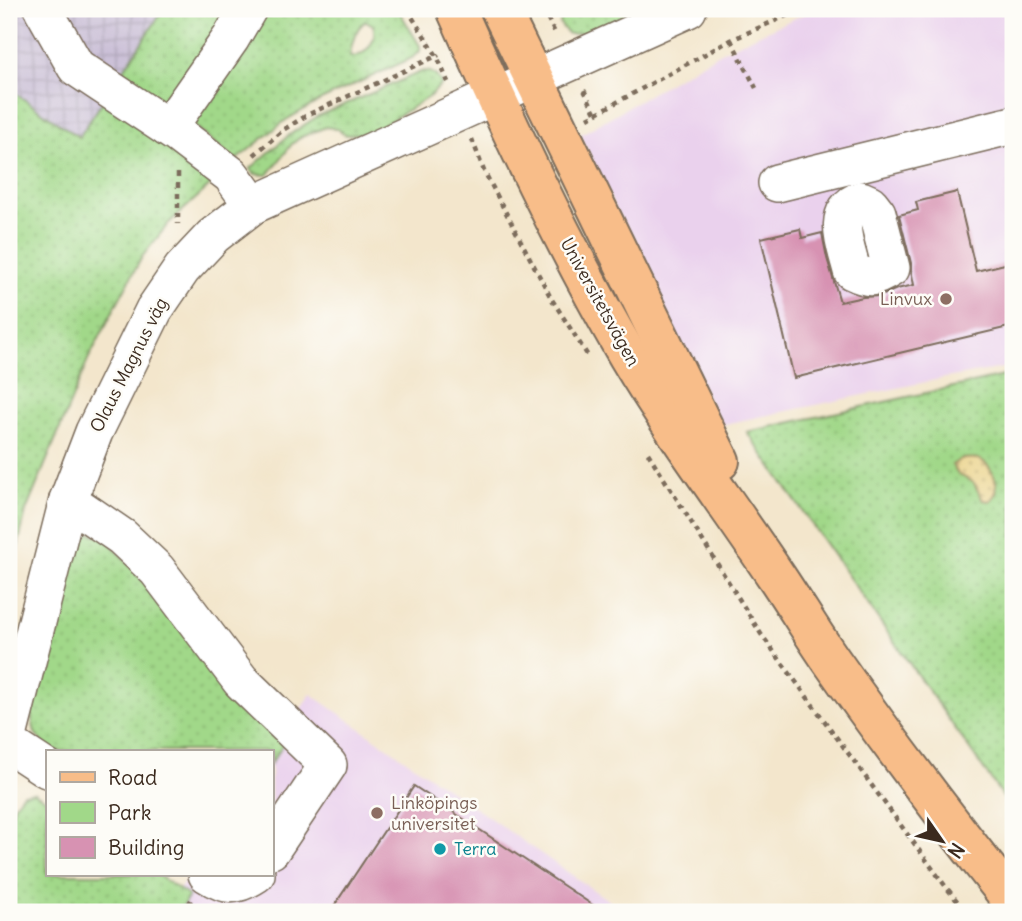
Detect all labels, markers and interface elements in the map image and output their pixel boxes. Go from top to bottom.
street label: Universitetsvägen [556,233,645,370]
place label: Linvux [880,287,932,310]
marker: Linvux [938,291,954,307]
street label: Olaus Magnus väg [85,294,172,436]
legend [46,750,273,876]
text: Road [108,764,157,791]
place label: Linköpings universitet [391,791,477,835]
text: Park [108,799,151,826]
marker: Linköpings universitet [369,805,385,821]
north arrow [906,806,976,876]
text: Building [108,834,184,861]
place label: Terra [454,837,497,860]
text: N [942,838,970,863]
marker: Terra [432,841,448,857]

